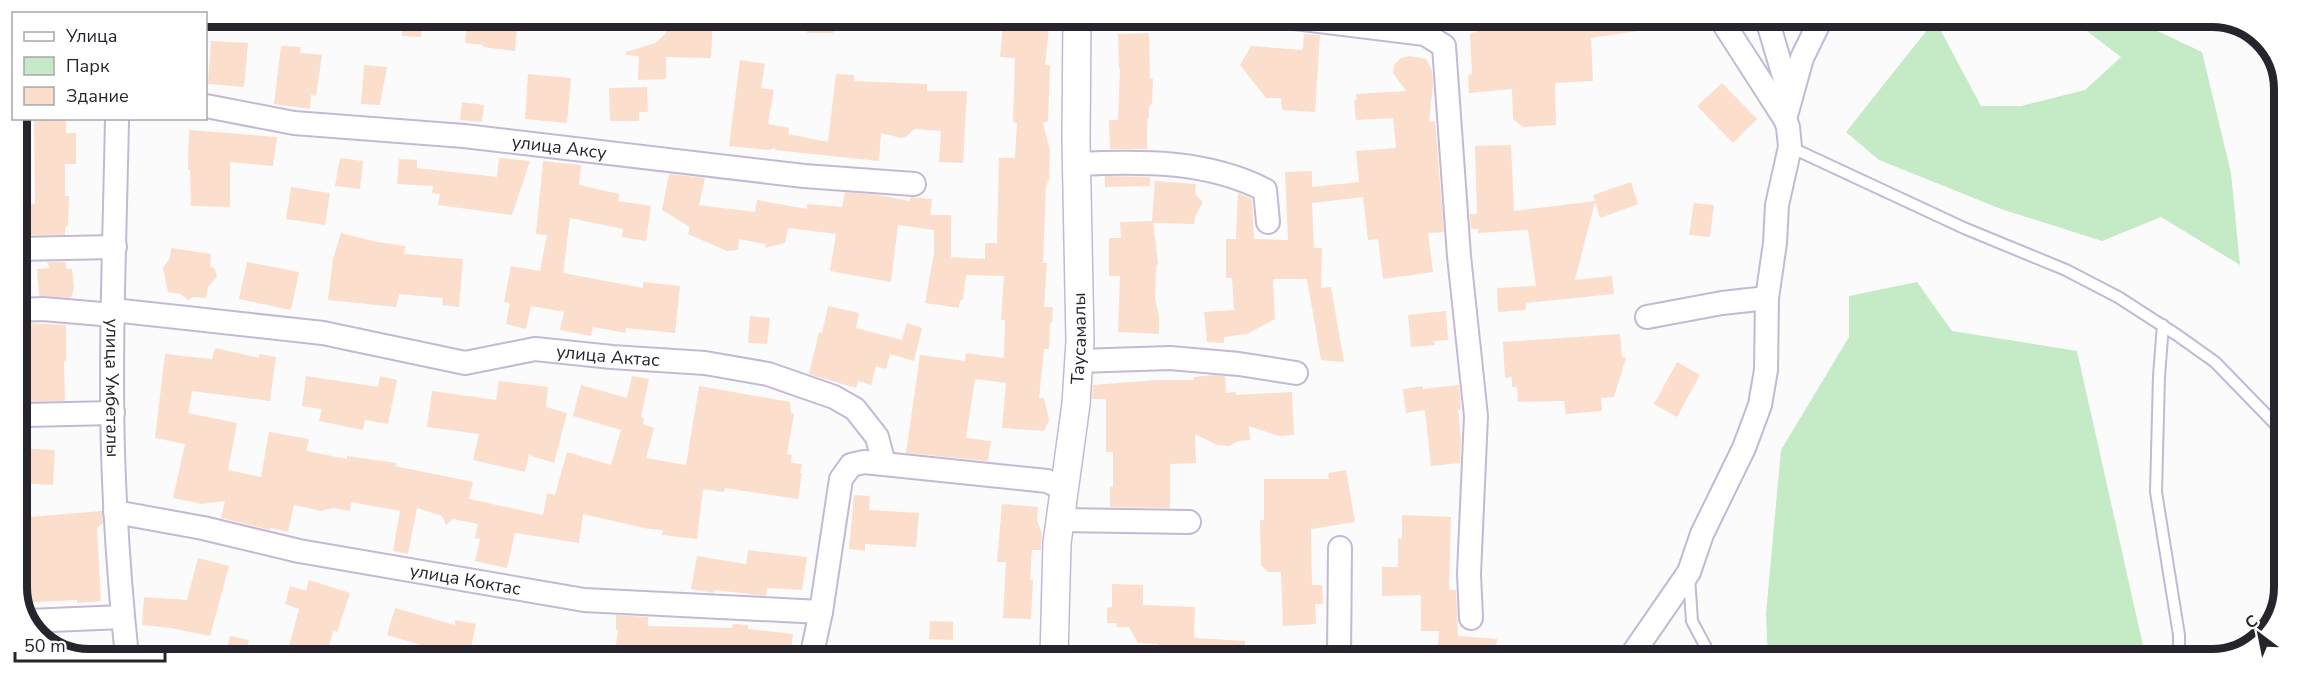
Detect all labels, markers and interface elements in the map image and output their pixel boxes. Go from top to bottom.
legend [12,12,207,120]
text: Улица [65,24,117,48]
text: Парк [66,54,110,78]
text: Здание [66,84,129,108]
street label: улица Аксу [510,130,609,165]
street label: Таусамалы [1065,292,1092,385]
street label: улица Умбеталы [100,319,125,458]
street label: улица Актас [555,339,661,372]
street label: улица Коктас [408,558,523,601]
north arrow [2229,604,2289,664]
text: С [2241,610,2262,634]
scale bar [15,625,165,663]
text: 50 m [24,634,66,658]

